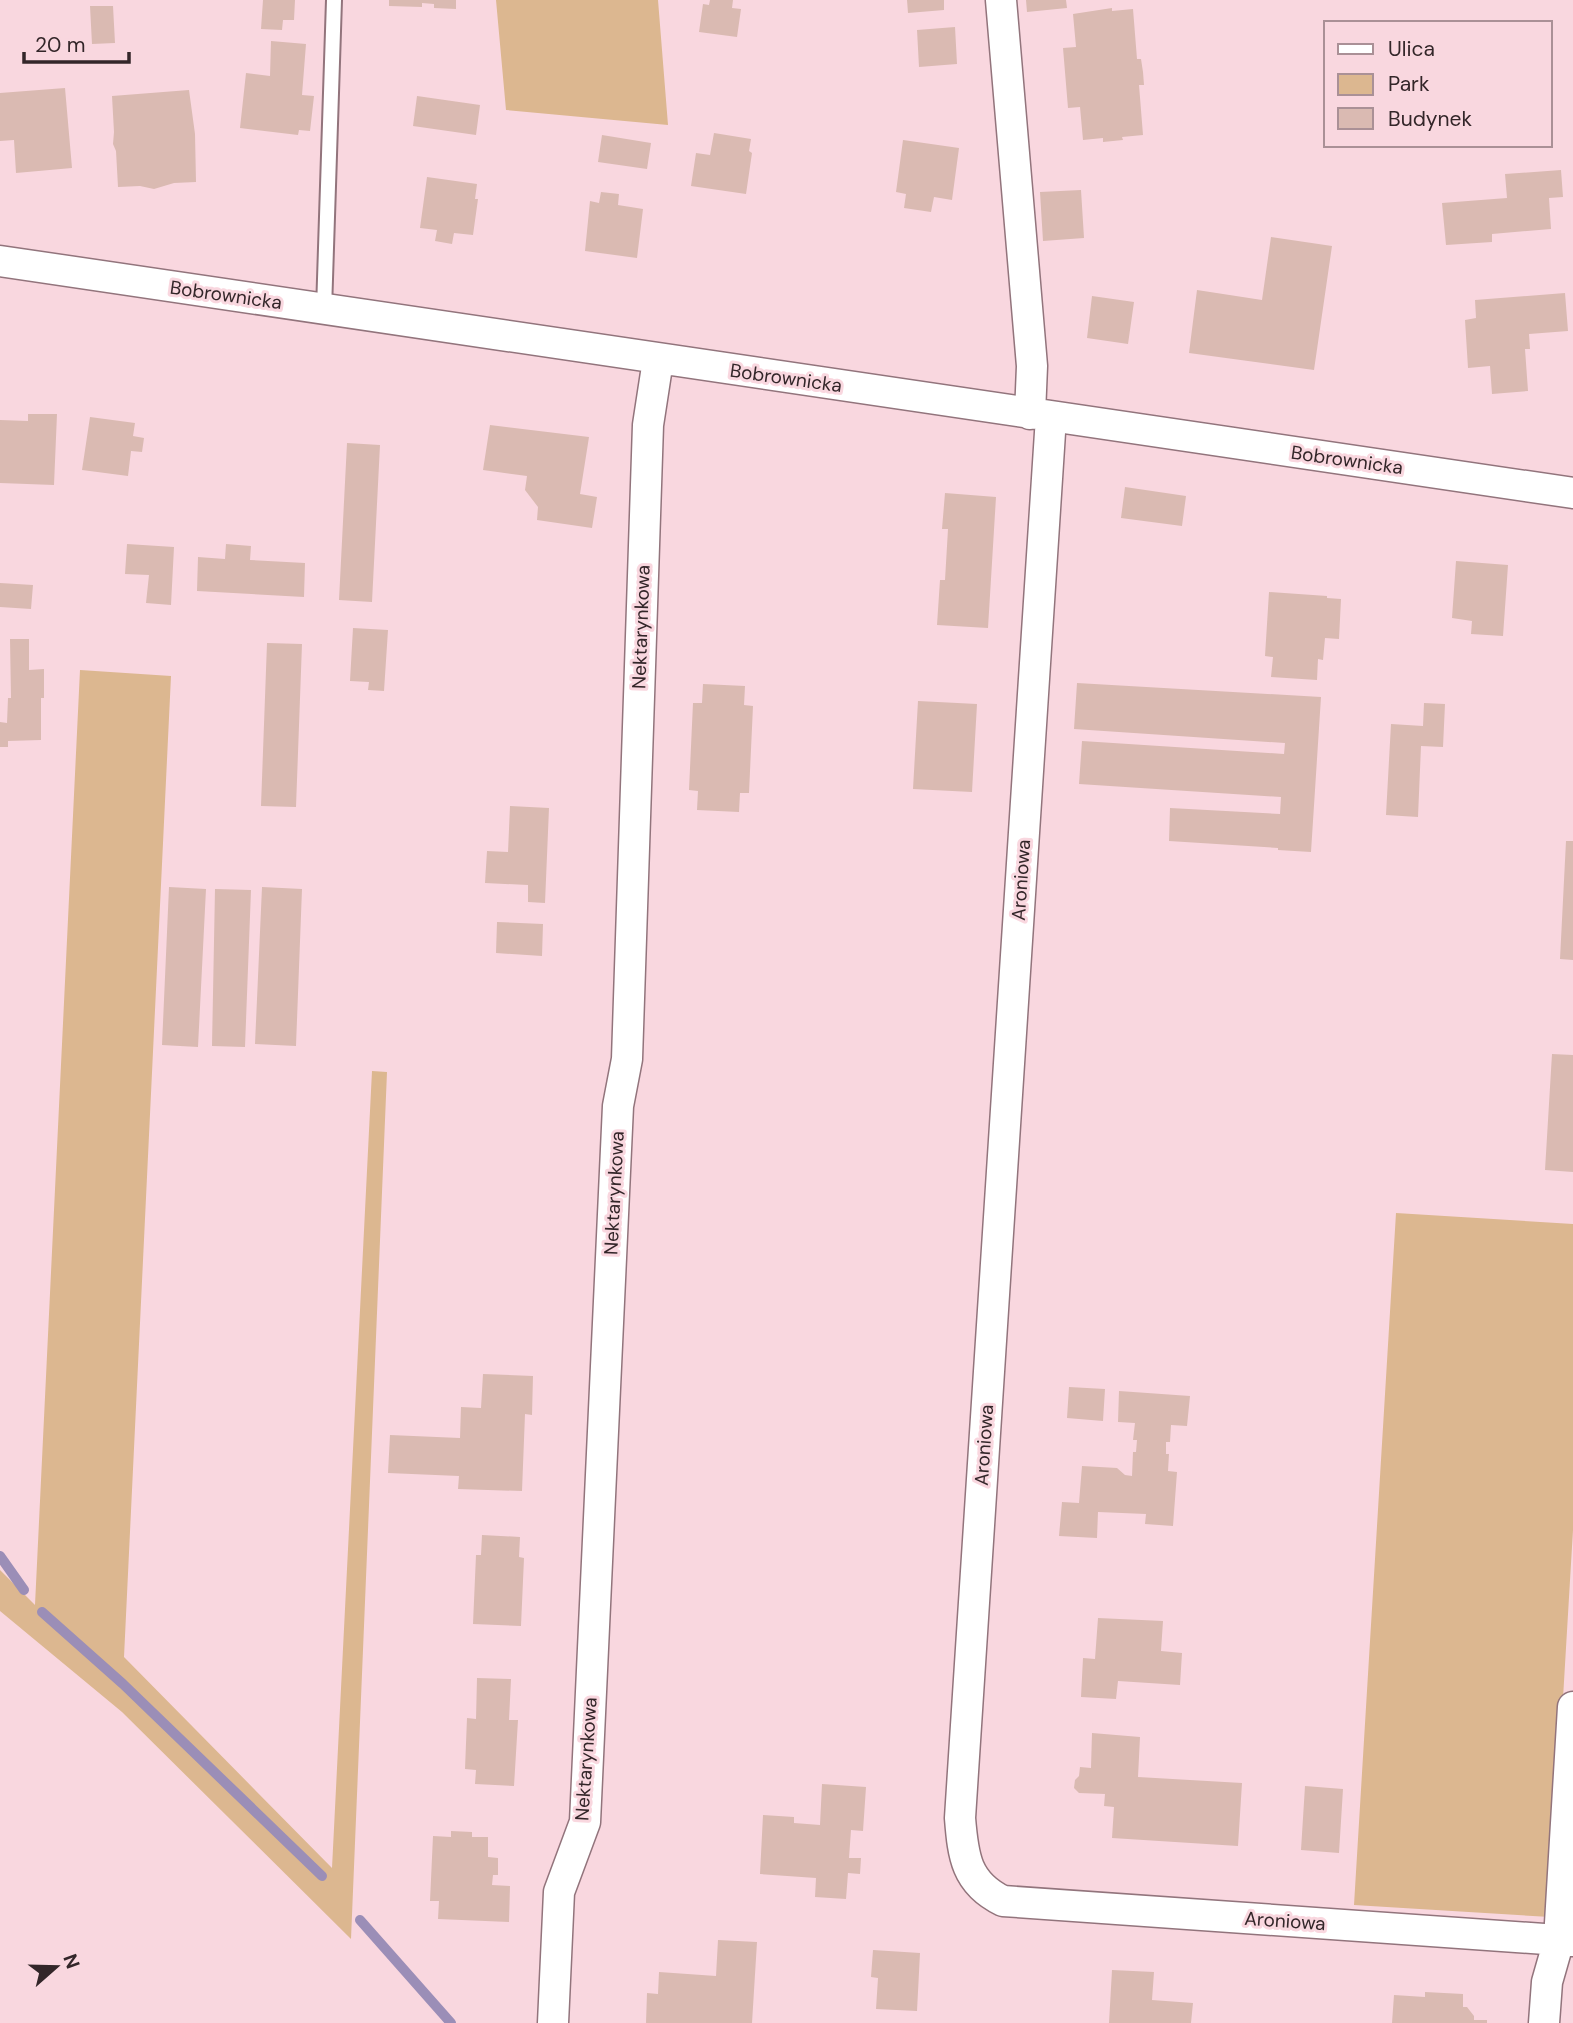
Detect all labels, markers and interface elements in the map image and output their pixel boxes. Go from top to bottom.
scale bar [24,21,130,65]
legend [1324,21,1552,147]
text: 20 m [35,31,86,59]
text: Ulica [1388,35,1435,63]
text: Park [1388,70,1430,98]
text: Budynek [1388,105,1473,133]
street label: Bobrownicka [168,275,284,315]
street label: Bobrownicka [728,358,844,398]
street label: Bobrownicka [1289,440,1405,480]
street label: Nektarynkowa [626,565,656,689]
street label: Aroniowa [1006,839,1036,921]
street label: Nektarynkowa [598,1130,630,1256]
street label: Aroniowa [969,1404,999,1486]
street label: Nektarynkowa [569,1696,603,1822]
street label: Aroniowa [1244,1906,1326,1936]
north arrow [21,1932,91,2002]
text: N [57,1951,86,1972]

